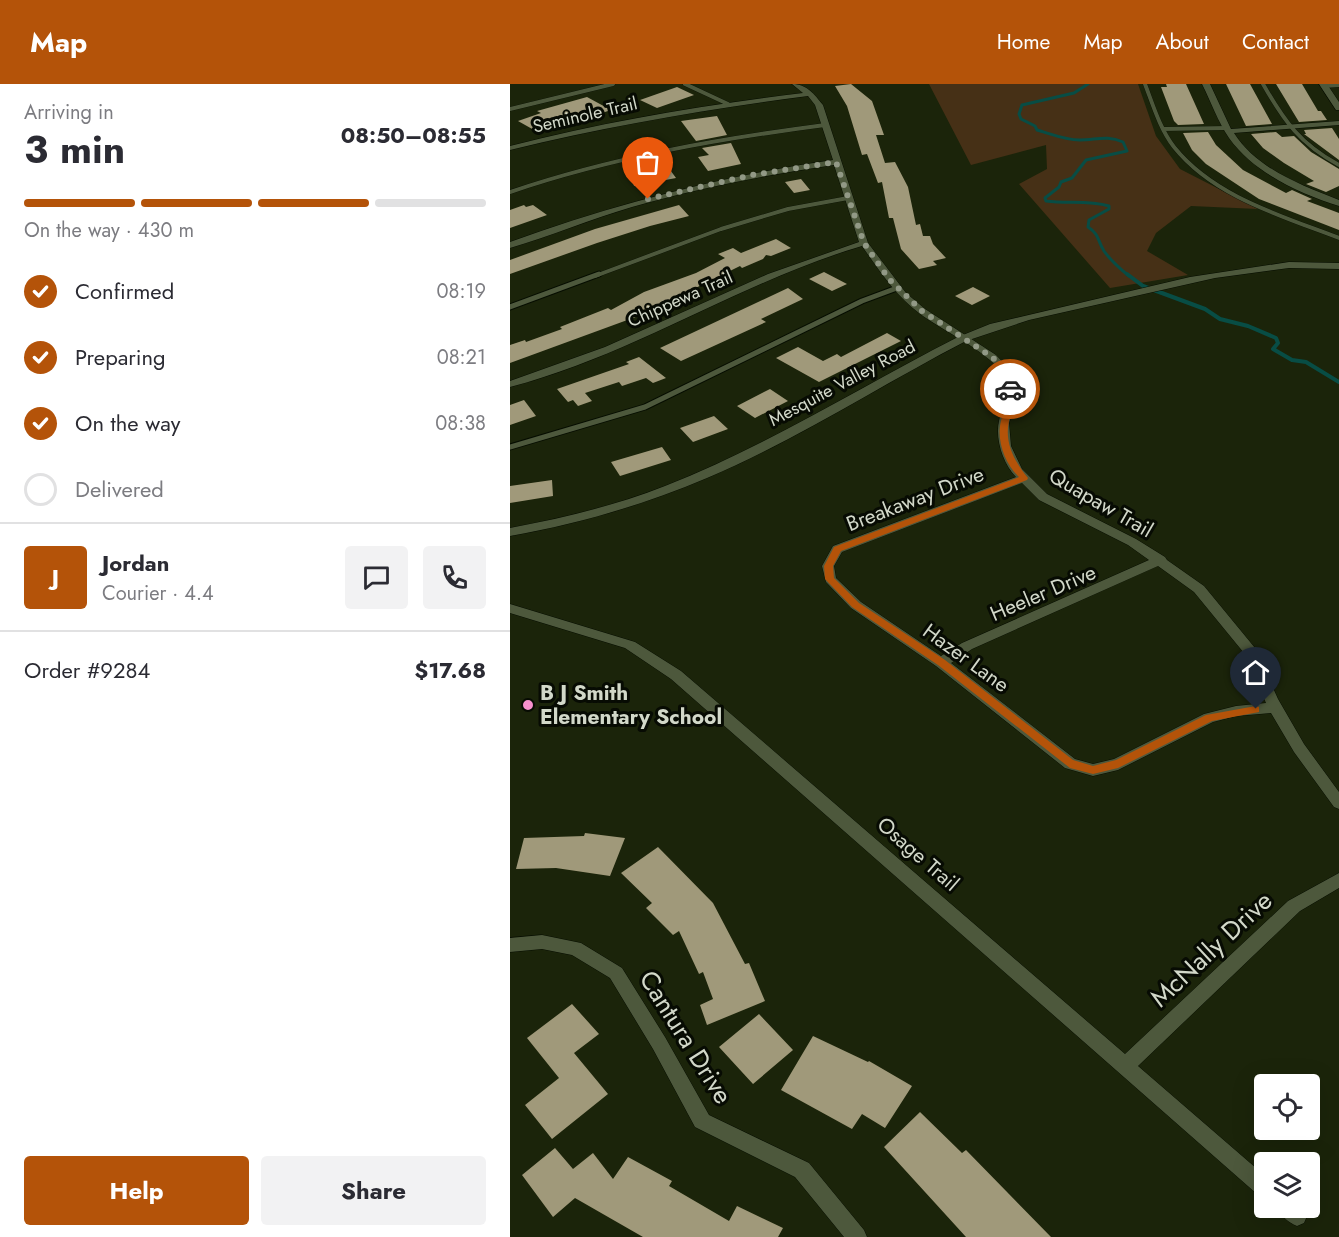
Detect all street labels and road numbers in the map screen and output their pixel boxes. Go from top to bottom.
street label: Seminole Trail [530,90,640,140]
street label: Chippewa Trail [623,264,737,334]
street label: Mesquite Valley Road [764,333,920,433]
street label: Breakaway Drive [842,459,988,539]
street label: Quapaw Trail [1043,461,1159,545]
street label: Heeler Drive [985,557,1101,629]
street label: Hazer Lane [917,616,1015,700]
street label: Osage Trail [870,810,966,898]
street label: McNally Drive [1141,882,1281,1016]
street label: Cantura Drive [630,963,742,1111]

